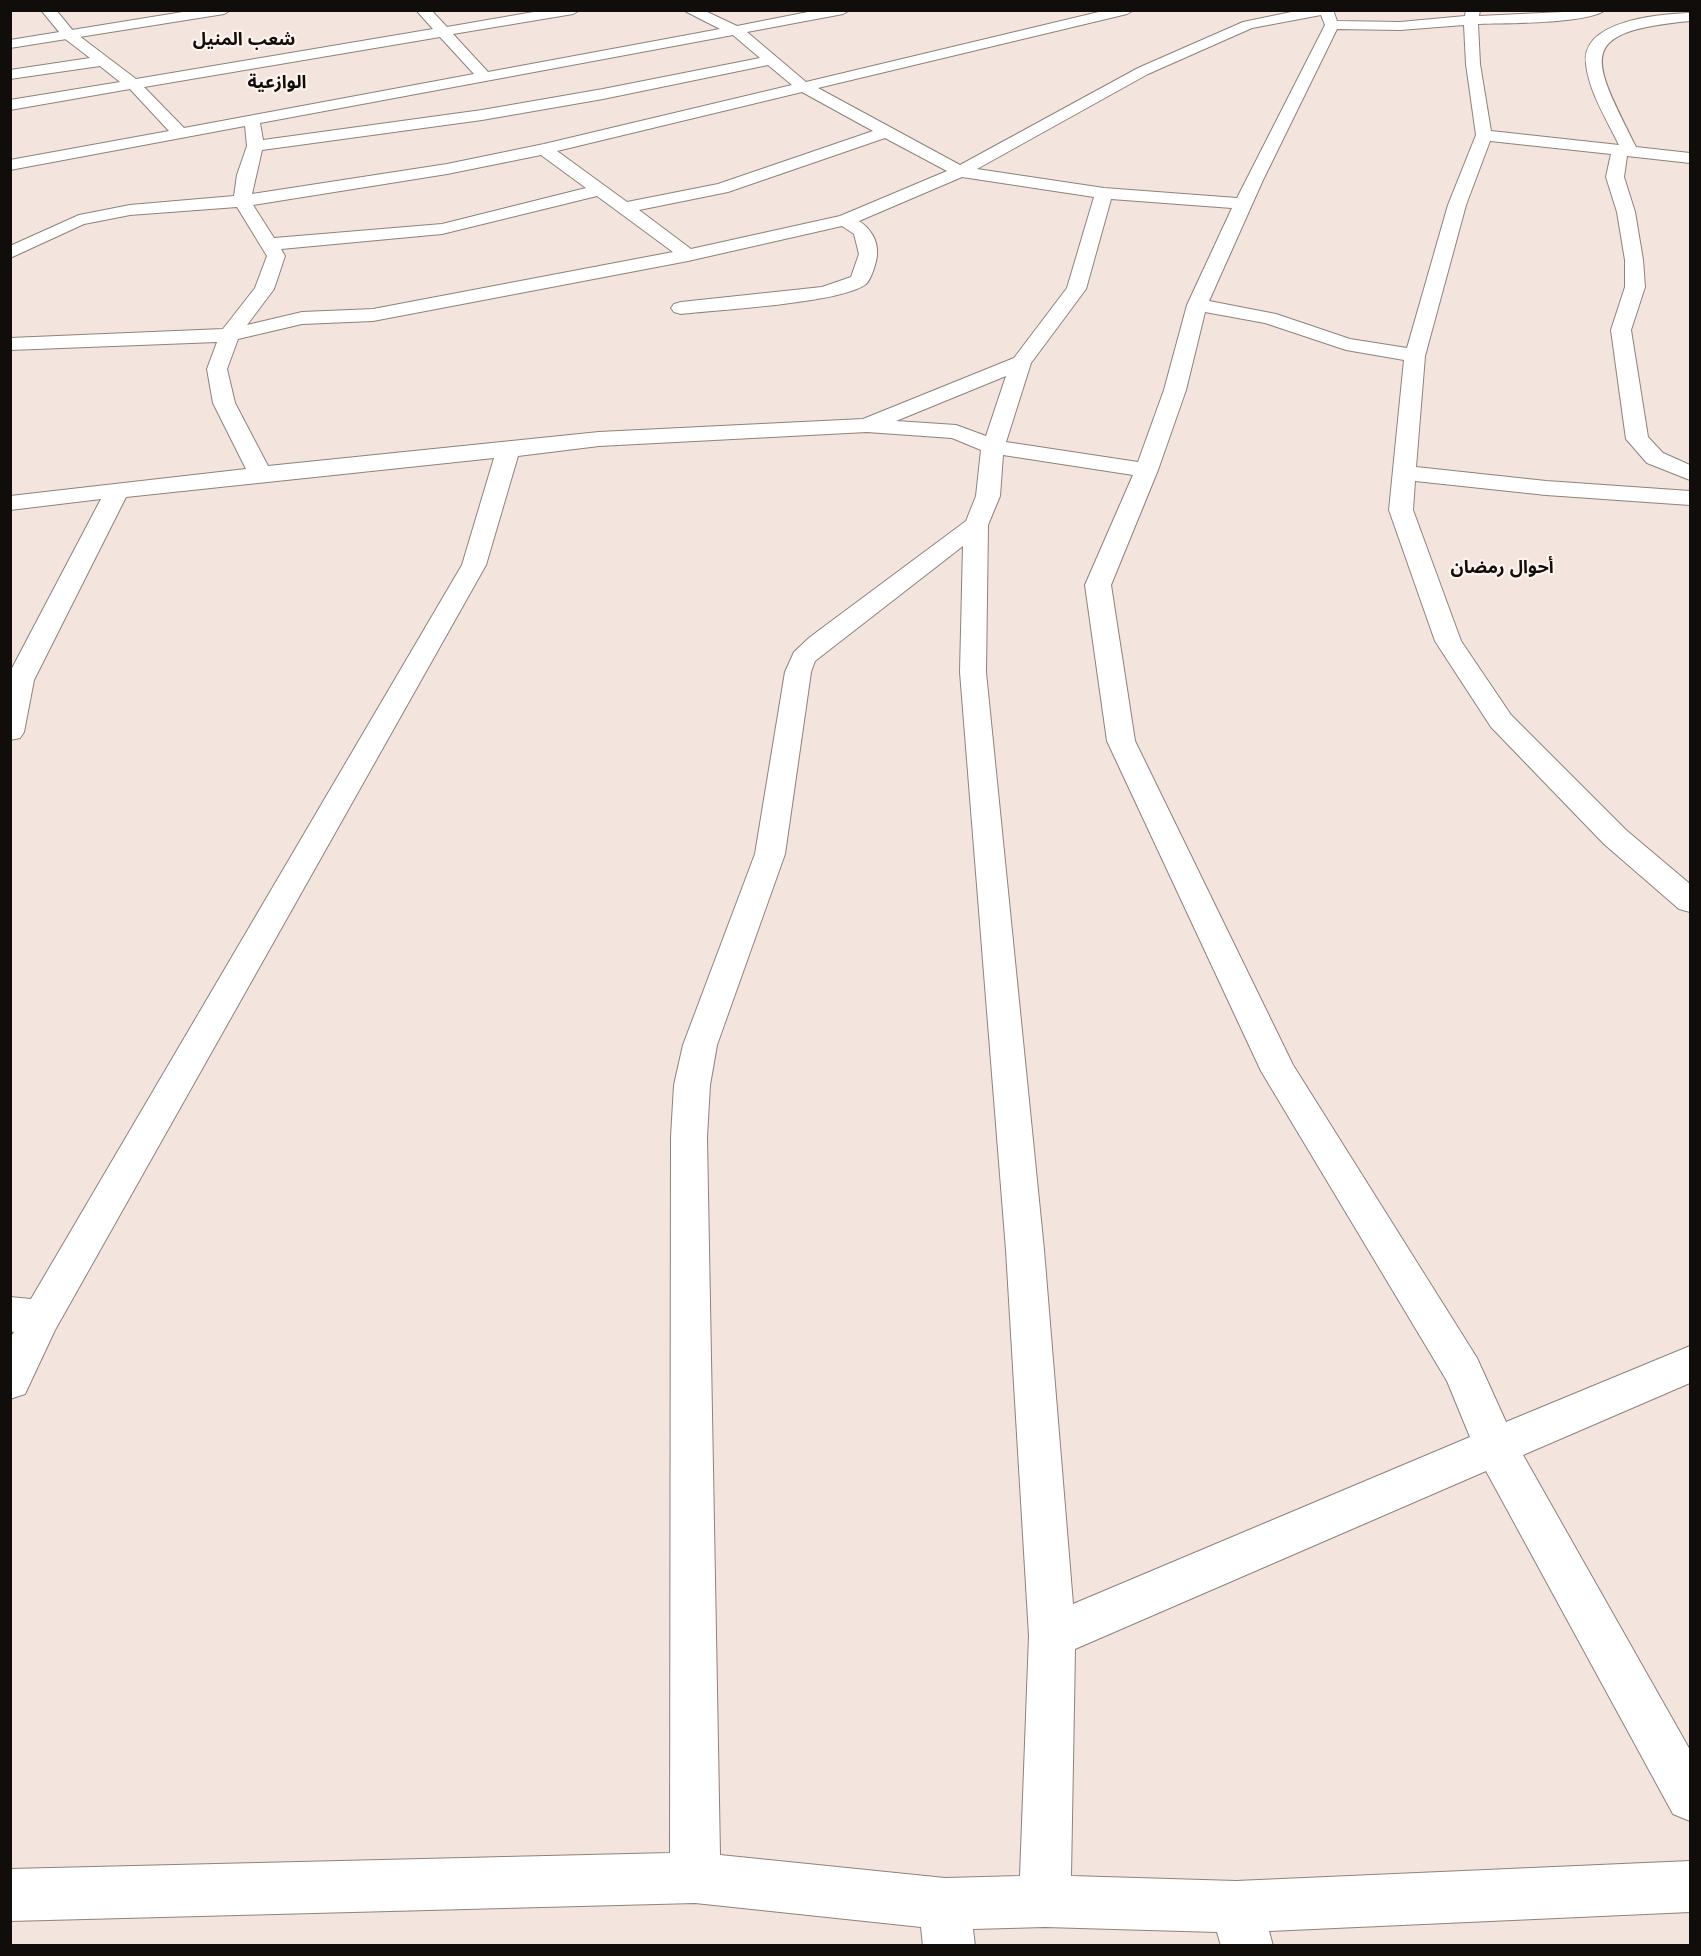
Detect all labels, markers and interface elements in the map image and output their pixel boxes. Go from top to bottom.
district label: شعب المنيل [193,29,295,51]
district label: الوازعية [248,72,306,94]
district label: أحوال رمضان [1450,557,1554,579]

